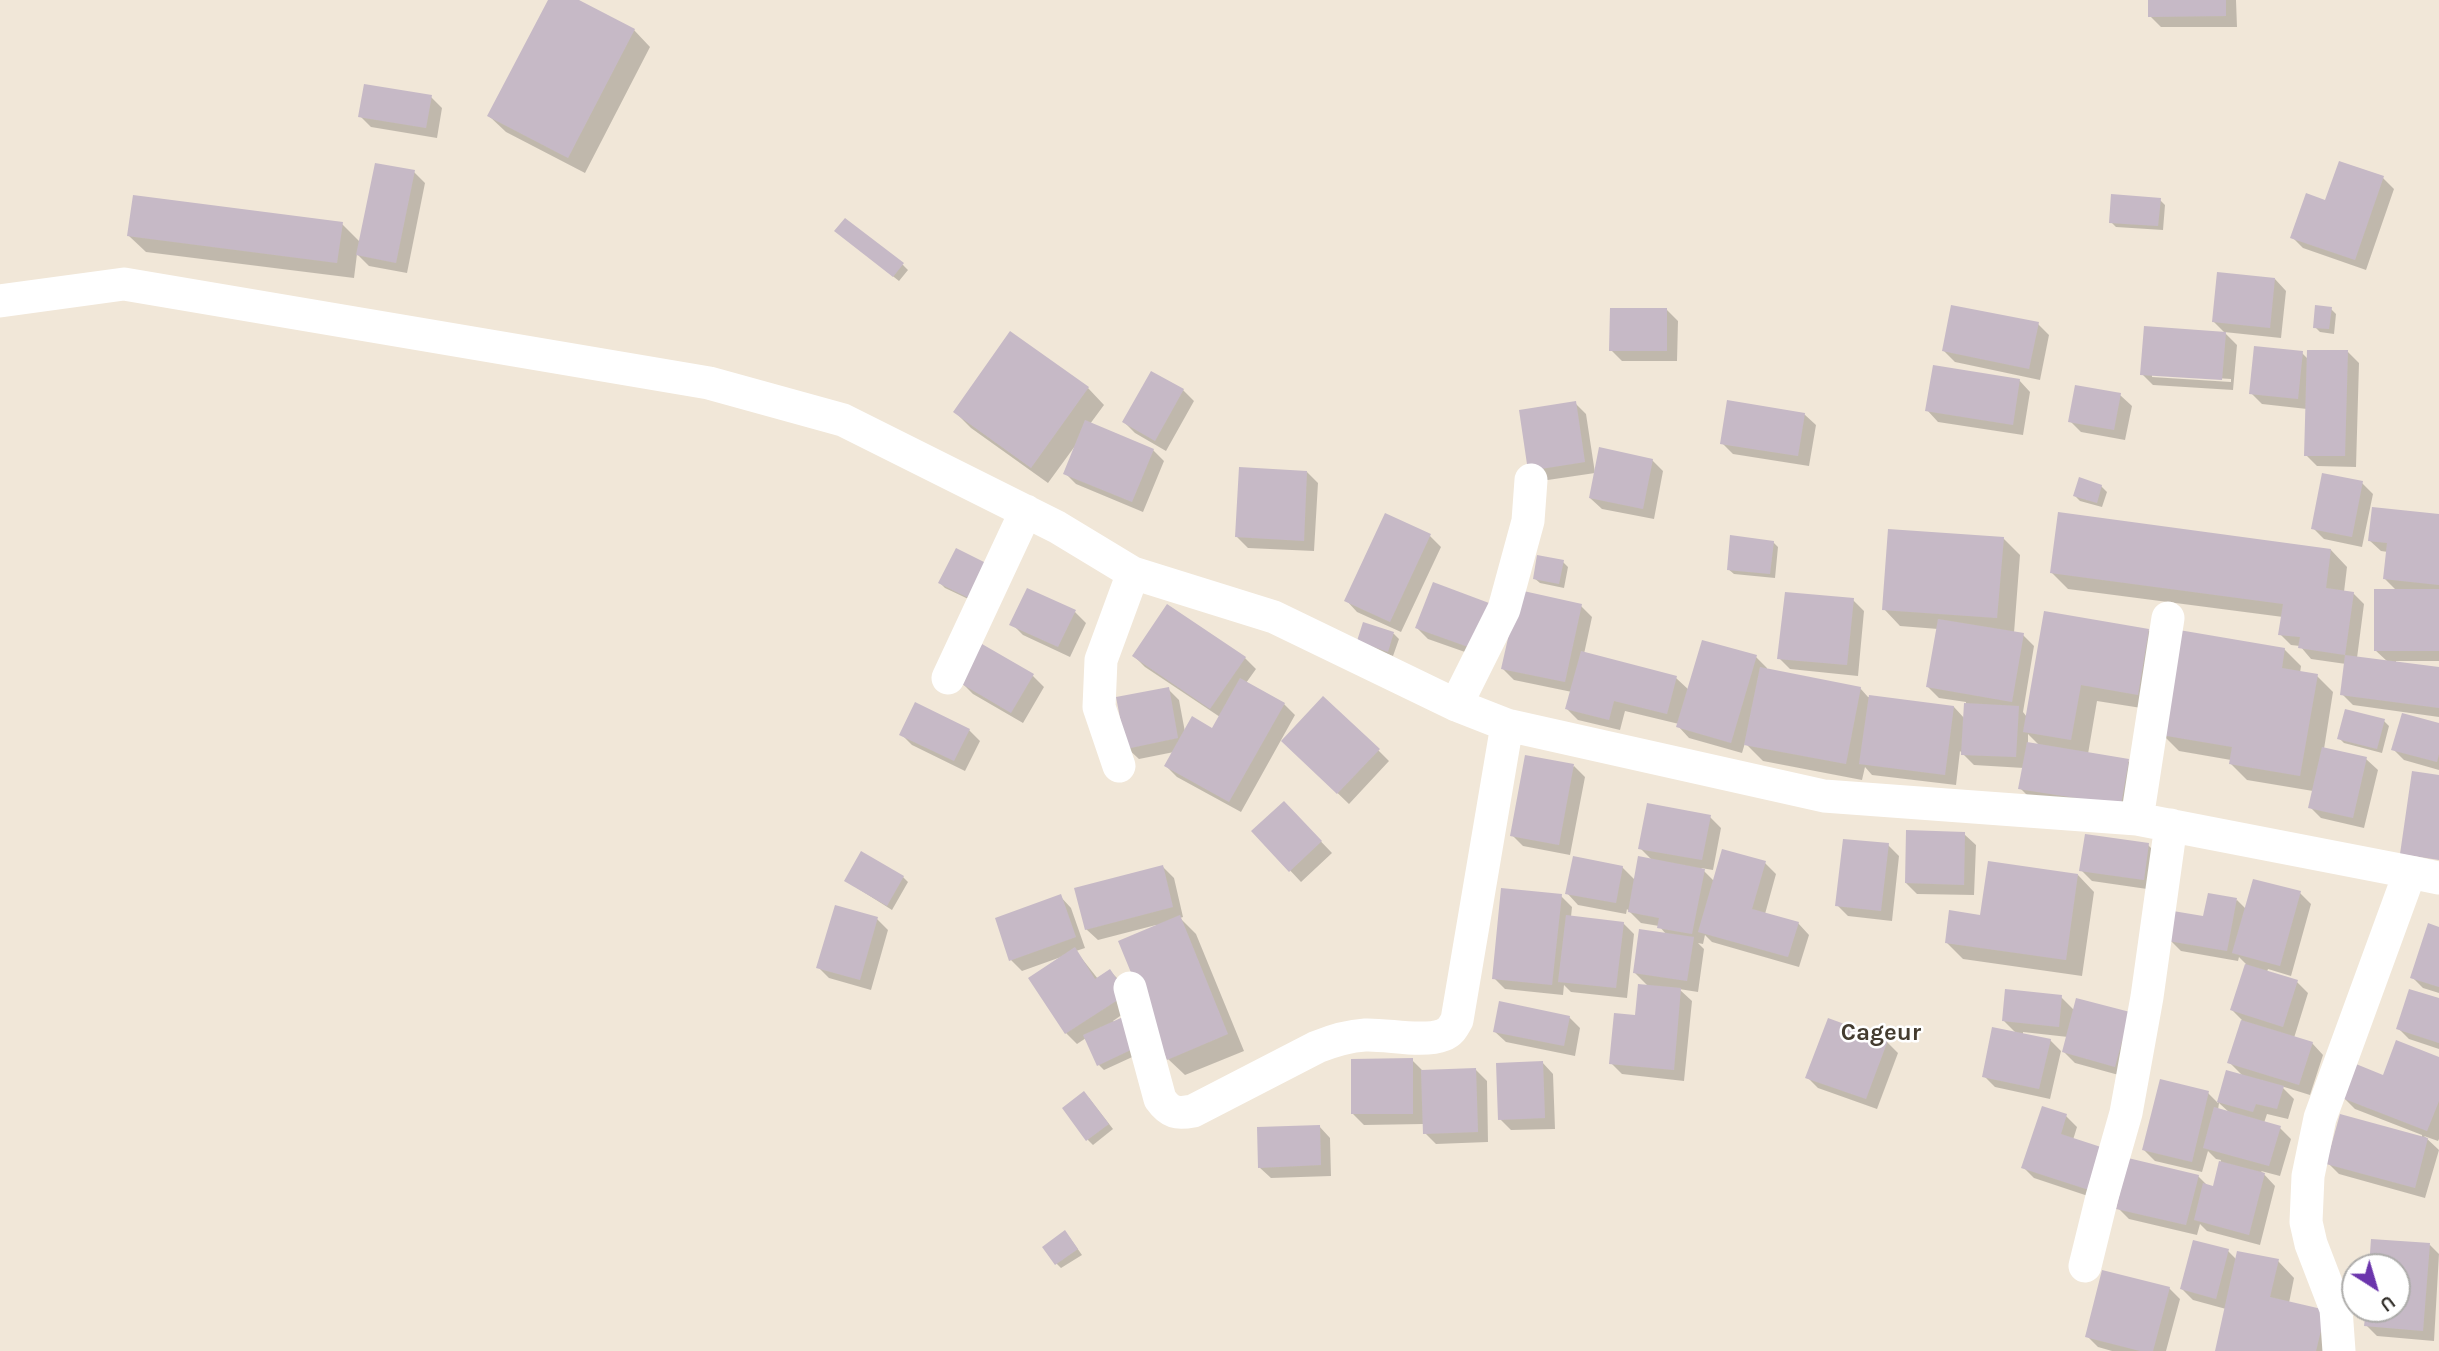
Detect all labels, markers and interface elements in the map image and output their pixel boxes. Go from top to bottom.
district label: Cageur [1841,1019,1921,1047]
north arrow [2341,1253,2411,1323]
text: U [2376,1290,2399,1316]

